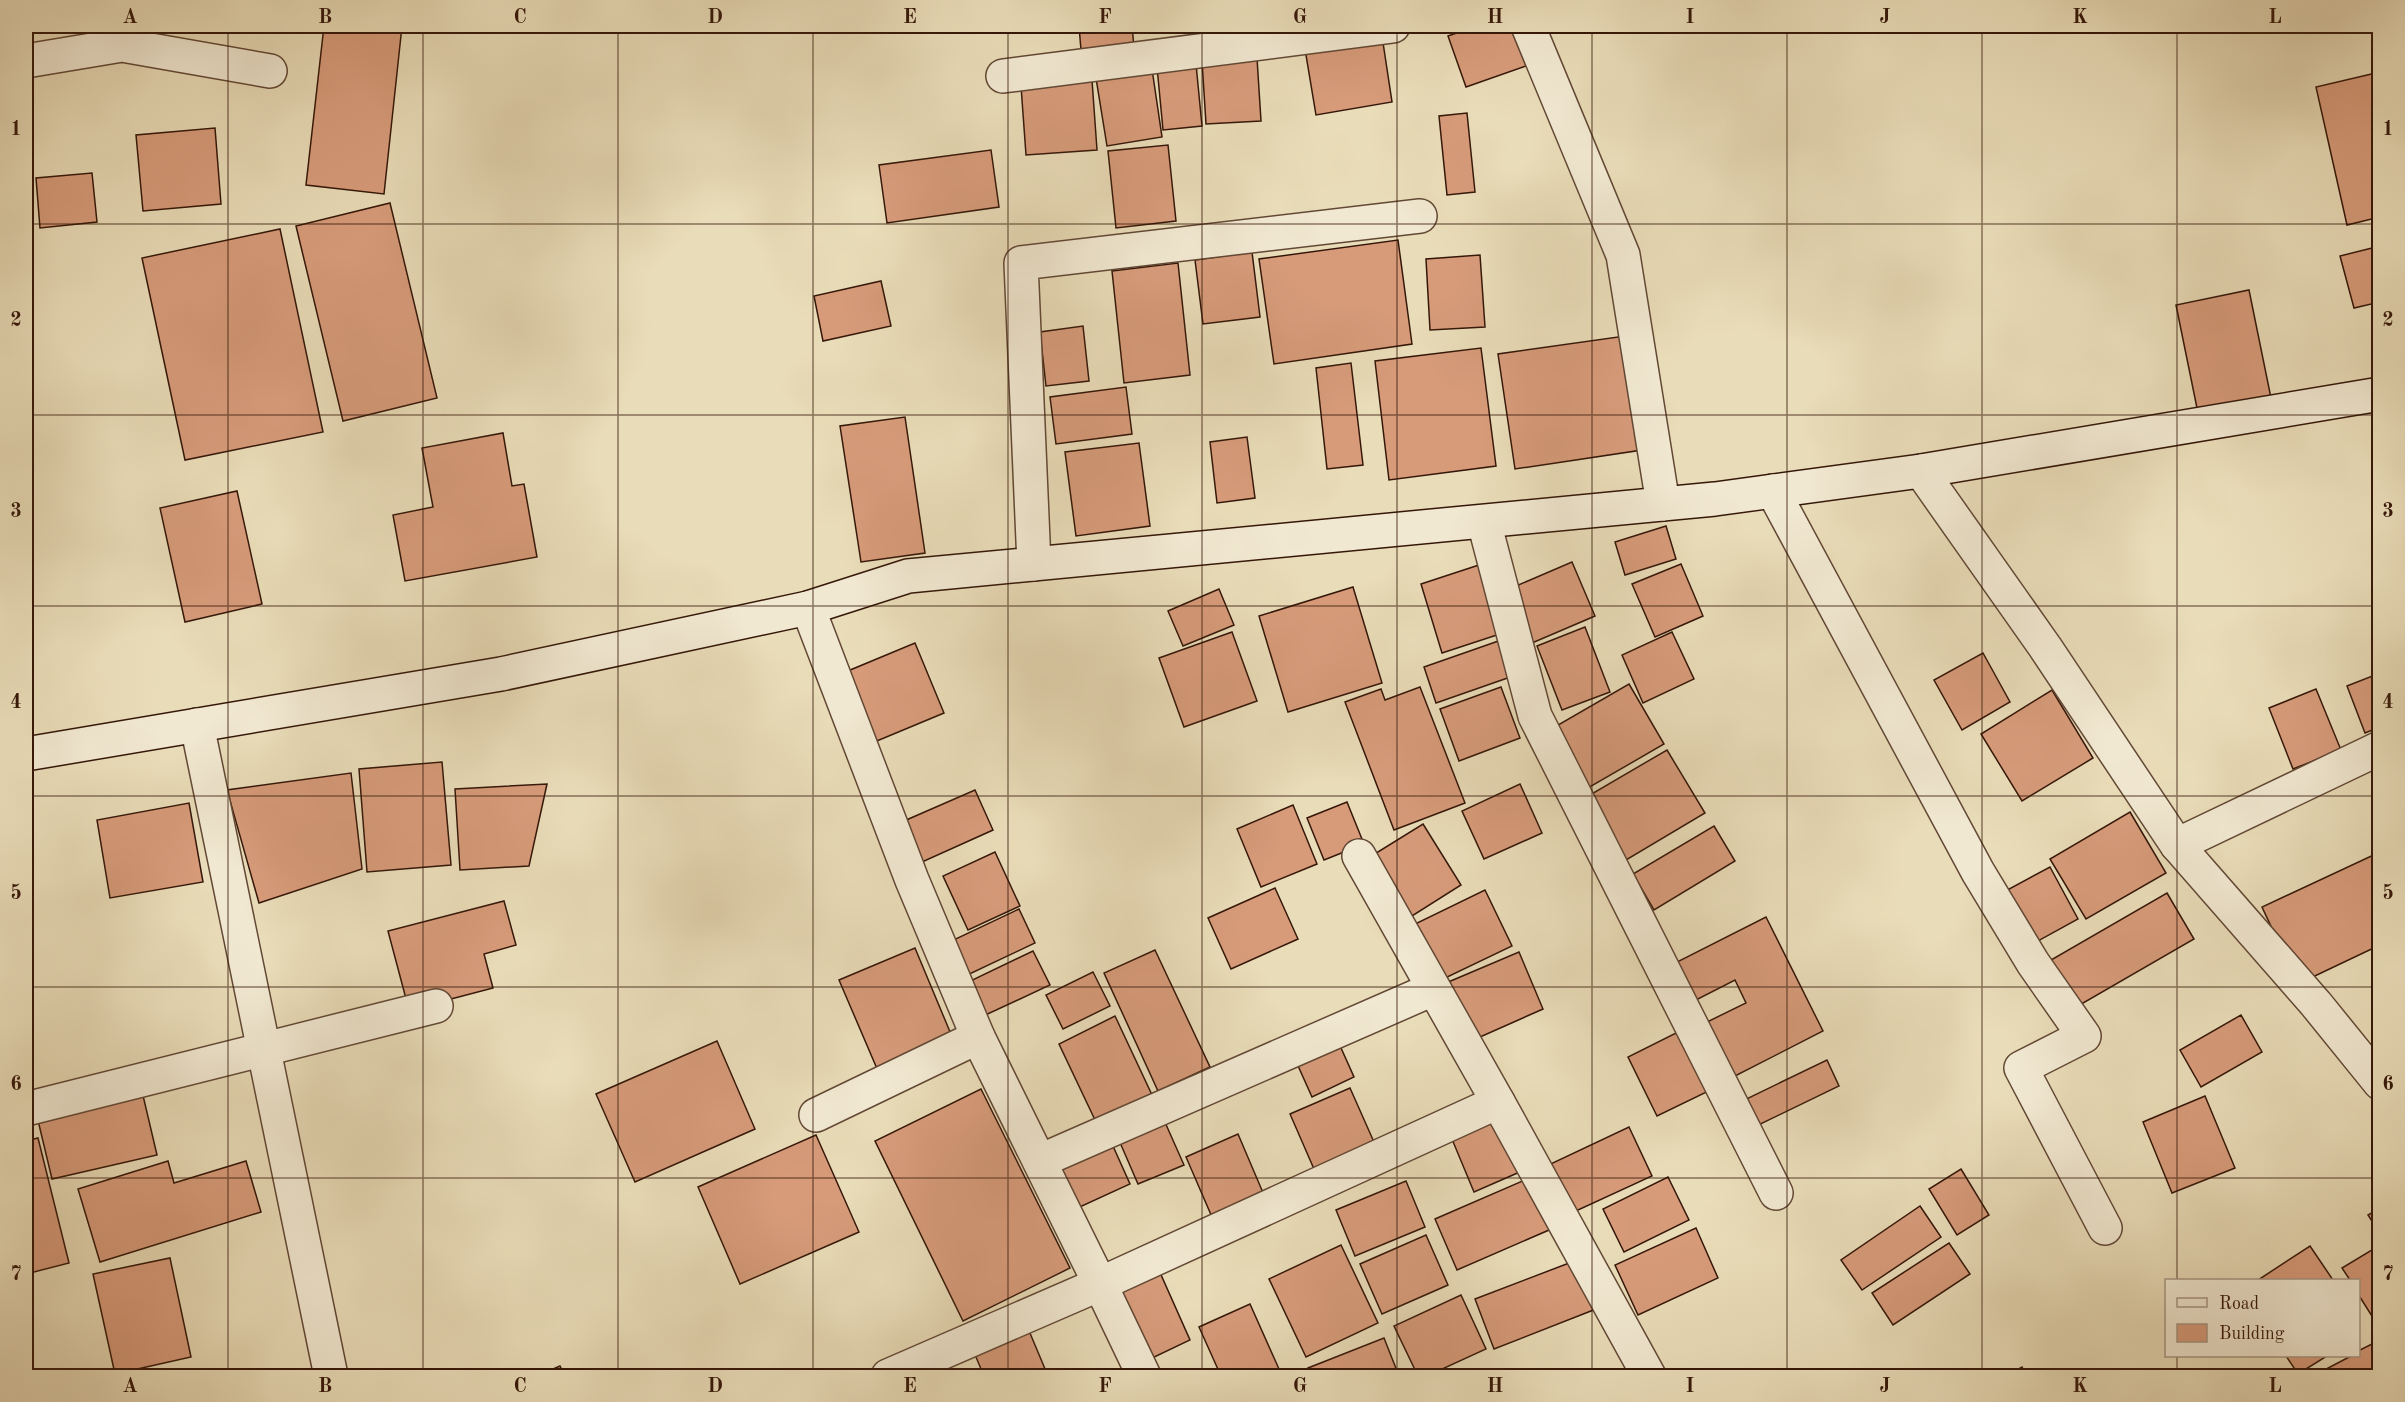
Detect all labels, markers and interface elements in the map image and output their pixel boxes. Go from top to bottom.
text: A [122,8,138,28]
text: B [318,8,332,28]
text: C [513,8,527,28]
text: D [707,8,723,28]
text: E [903,8,917,28]
text: F [1098,8,1112,28]
text: G [1293,8,1307,28]
text: H [1487,8,1503,28]
text: I [1686,8,1694,28]
text: J [1880,8,1891,28]
text: K [2072,8,2088,28]
text: L [2268,8,2282,28]
text: 1 [10,120,22,140]
text: 1 [2382,120,2394,140]
text: 2 [10,311,22,331]
text: 2 [2382,311,2394,331]
text: 3 [10,502,22,522]
text: 3 [2382,502,2394,522]
text: 4 [10,693,22,713]
text: 4 [2382,693,2394,713]
text: 5 [10,883,22,904]
text: 5 [2382,883,2394,904]
text: 6 [10,1075,22,1095]
text: 6 [2382,1075,2394,1095]
text: 7 [10,1265,22,1285]
text: 7 [2382,1265,2394,1285]
legend [2165,1279,2360,1357]
text: Road [2219,1295,2259,1313]
text: Building [2219,1325,2285,1343]
text: A [122,1377,138,1397]
text: B [318,1377,332,1397]
text: C [513,1377,527,1397]
text: D [707,1377,723,1397]
text: E [903,1377,917,1397]
text: F [1098,1377,1112,1397]
text: G [1293,1377,1307,1397]
text: H [1487,1377,1503,1397]
text: I [1686,1377,1694,1397]
text: J [1880,1377,1891,1397]
text: K [2072,1377,2088,1397]
text: L [2268,1377,2282,1397]

